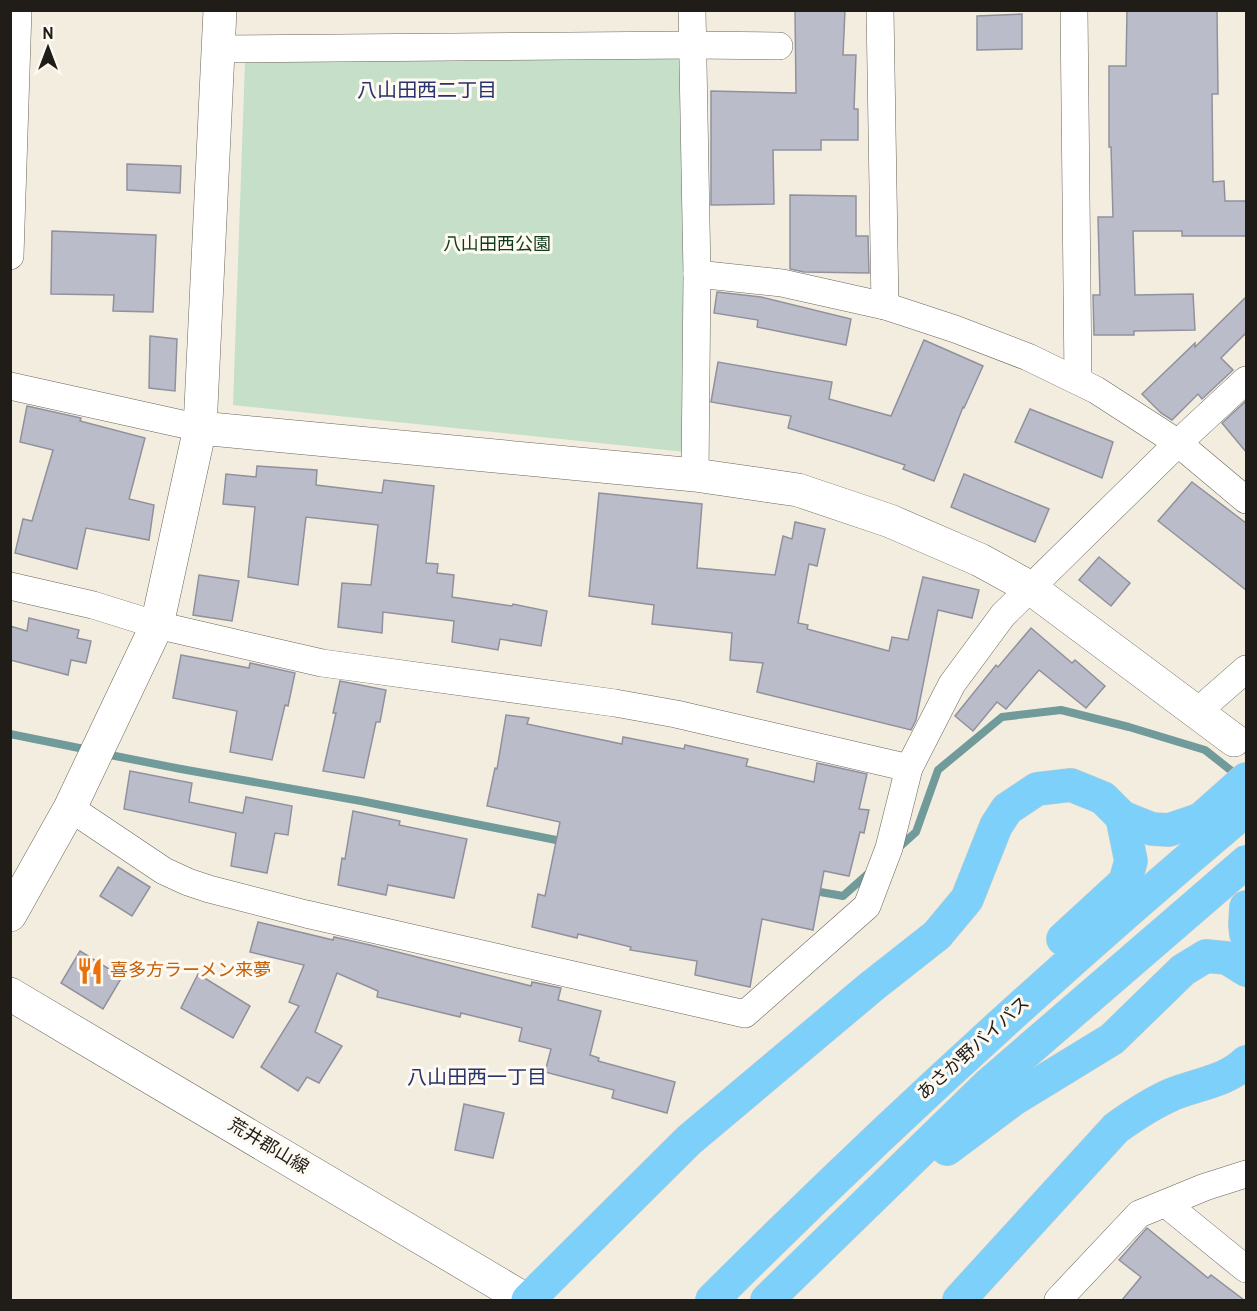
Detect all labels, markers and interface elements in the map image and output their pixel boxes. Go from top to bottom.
north arrow [18,18,78,78]
text: N [42,25,54,45]
district label: 八山田西二丁目 [357,79,497,105]
park label: 八山田西公園 [443,234,551,257]
restaurant icon: 喜多方ラーメン来夢 [75,956,105,986]
place label: 喜多方ラーメン来夢 [110,960,271,983]
street label: あさか野バイパス [913,992,1035,1106]
district label: 八山田西一丁目 [407,1066,547,1092]
street label: 荒井郡山線 [224,1114,312,1180]

